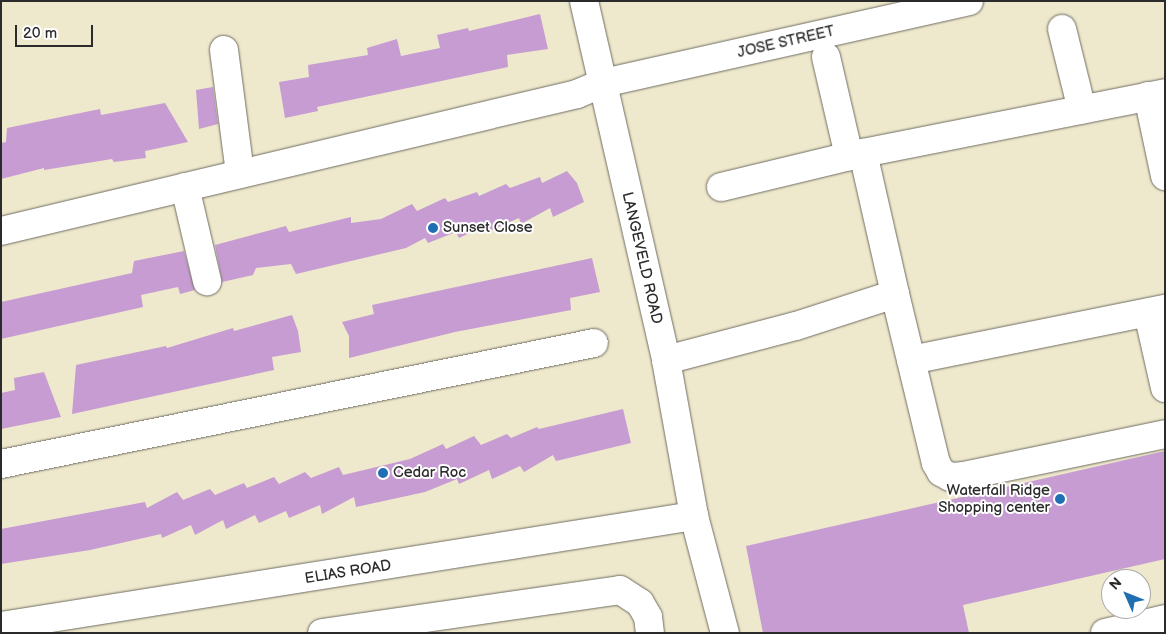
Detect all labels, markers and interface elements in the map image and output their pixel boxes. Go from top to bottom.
scale bar [18,15,95,47]
street label: JOSE STREET [735,22,837,62]
text: 20 m [23,24,57,43]
street label: LANGEVELD ROAD [618,190,666,326]
place label: Sunset Close [443,219,533,237]
marker: Sunset Close [427,222,439,234]
place label: Cedar Roc [393,464,466,482]
marker: Cedar Roc [377,467,389,479]
place label: Waterfall Ridge Shopping center [938,481,1050,516]
marker: Waterfall Ridge Shopping center [1054,493,1066,505]
street label: ELIAS ROAD [304,556,392,588]
north arrow [1101,569,1151,619]
text: N [1106,574,1125,594]

